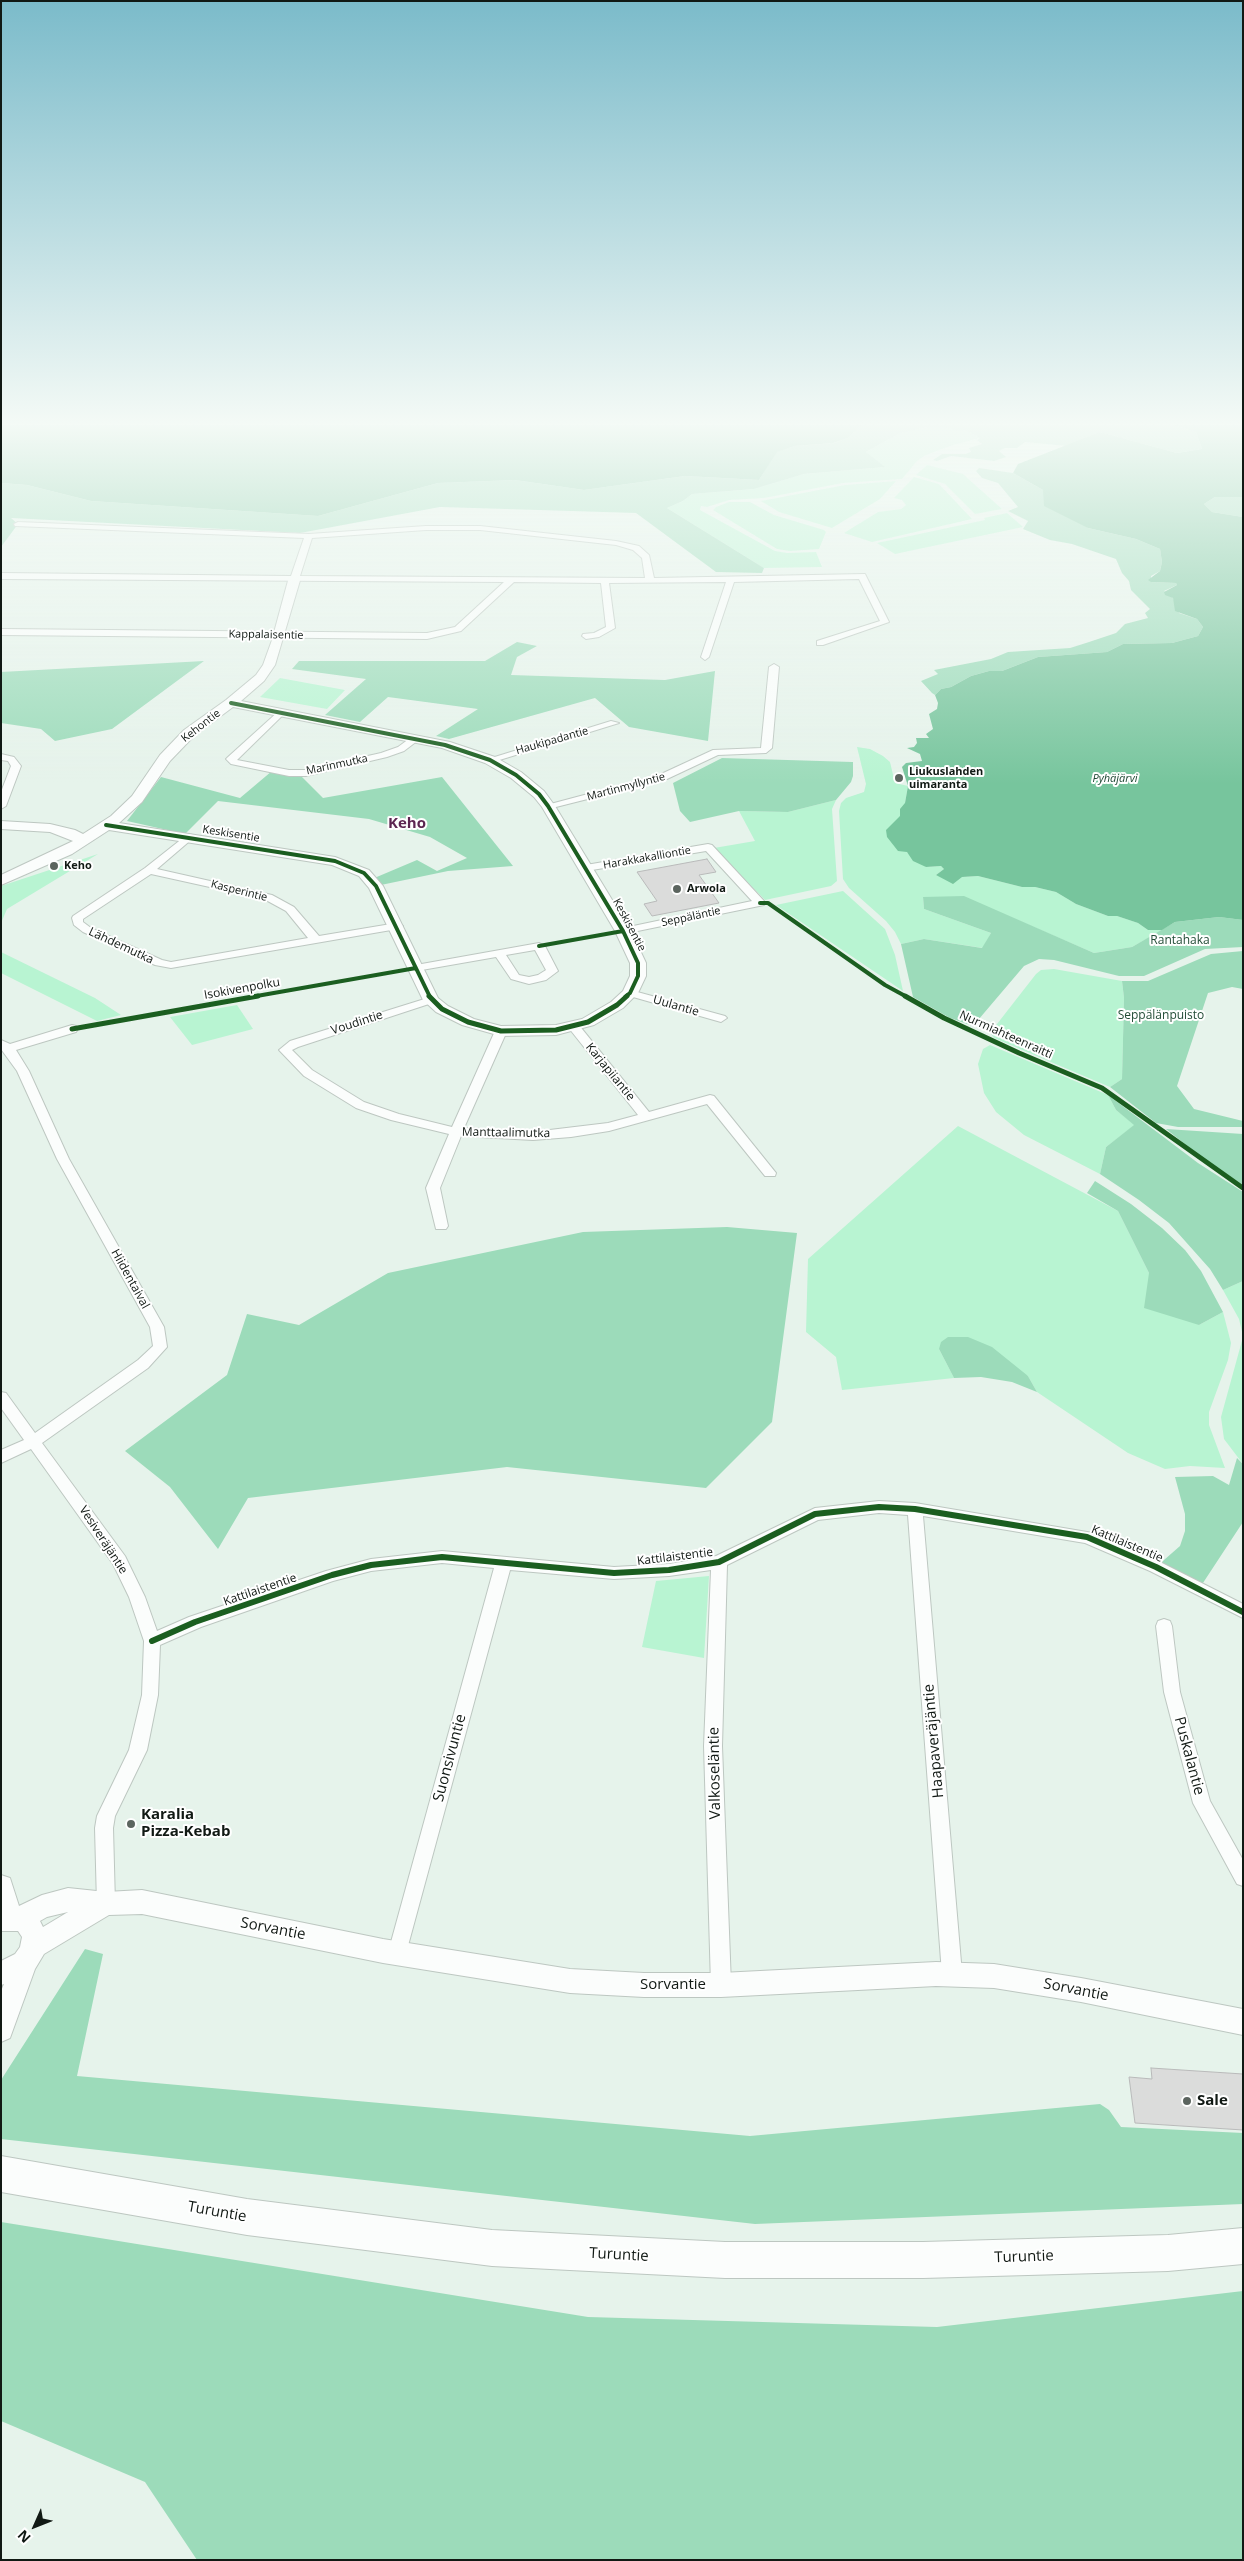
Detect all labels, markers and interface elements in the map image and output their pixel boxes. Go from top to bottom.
street label: Kappalaisentie [228,628,304,642]
street label: Kehontie [179,707,223,745]
street label: Haukipadantie [514,724,590,758]
street label: Marinmutka [305,752,369,778]
place label: Liukuslahden uimaranta [909,765,983,791]
street label: Martinmyllyntie [585,770,667,804]
marker: Liukuslahden uimaranta [893,772,905,784]
water label: Pyhäjärvi [1092,772,1138,786]
district label: Keho [388,815,426,833]
street label: Keskisentie [201,823,261,845]
street label: Harakkakalliontie [602,844,692,872]
place label: Keho [64,859,92,873]
marker: Keho [48,860,60,872]
street label: Kasperintie [209,878,269,904]
place label: Arwola [687,882,726,896]
marker: Arwola [671,883,683,895]
street label: Keskisentie [610,896,648,954]
street label: Seppäläntie [660,904,722,930]
street label: Lähdemutka [86,925,156,967]
park label: Rantahaka [1150,934,1210,948]
street label: Isokivenpolku [203,975,281,1003]
street label: Uulantie [651,993,701,1019]
street label: Voudintie [329,1008,385,1038]
street label: Nurmiahteenraitti [957,1008,1055,1062]
park label: Seppälänpuisto [1118,1009,1204,1023]
street label: Karjapiiantie [582,1040,638,1104]
street label: Manttaalimutka [462,1125,550,1141]
street label: Hiidentaival [108,1247,152,1311]
street label: Vesiveräjäntie [76,1503,130,1577]
street label: Kattilaistentie [1089,1522,1165,1566]
street label: Kattilaistentie [636,1545,714,1569]
street label: Kattilaistentie [222,1571,298,1609]
street label: Haapaveräjäntie [920,1683,948,1799]
street label: Suonsivuntie [430,1712,470,1804]
street label: Puskalantie [1170,1715,1208,1797]
street label: Valkoseläntie [705,1727,725,1819]
place label: Karalia Pizza-Kebab [141,1806,230,1841]
marker: Karalia Pizza-Kebab [125,1818,137,1830]
street label: Sorvantie [239,1914,307,1944]
street label: Sorvantie [1042,1975,1110,2005]
street label: Sorvantie [640,1976,706,1994]
place label: Sale [1197,2092,1228,2110]
marker: Sale [1181,2095,1193,2107]
street label: Turuntie [186,2198,248,2226]
street label: Turuntie [589,2244,649,2266]
street label: Turuntie [994,2247,1054,2267]
north arrow [10,2501,60,2551]
text: N [13,2526,35,2547]

